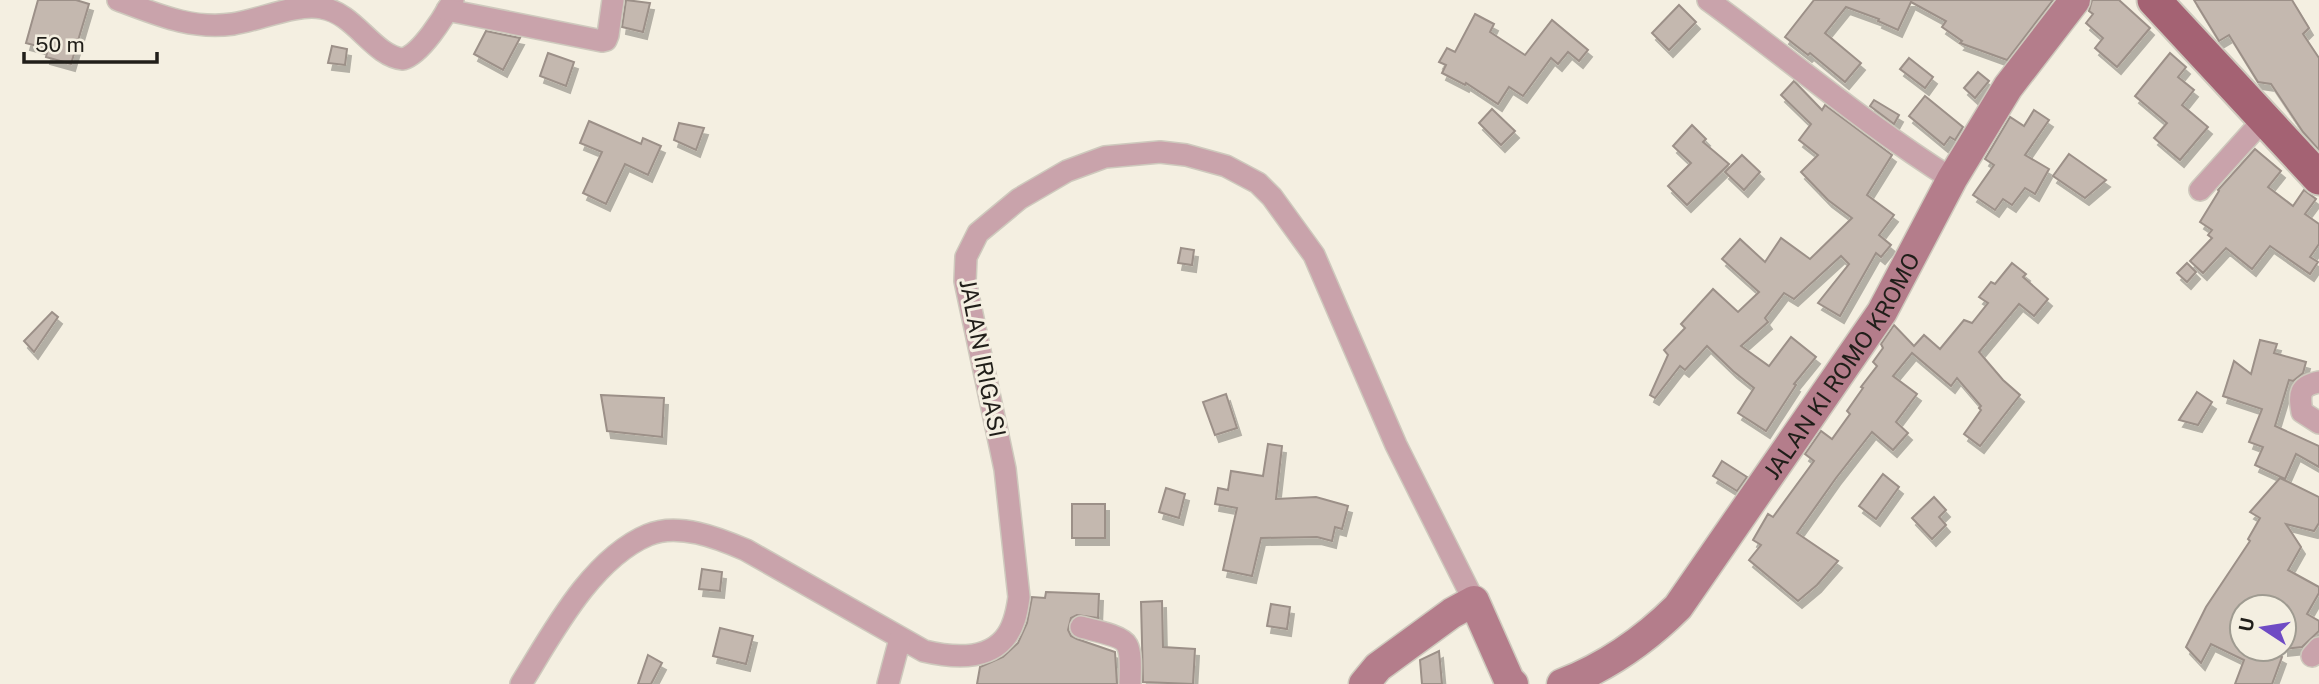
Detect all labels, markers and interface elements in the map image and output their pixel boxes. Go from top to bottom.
scale bar [24,21,158,65]
text: 50 m [35,32,85,57]
street label: JALAN KI ROMO KROMO [1757,247,1925,484]
street label: JALAN IRIGASI [954,277,1012,439]
north arrow [2228,593,2298,663]
text: U [2234,615,2259,633]

